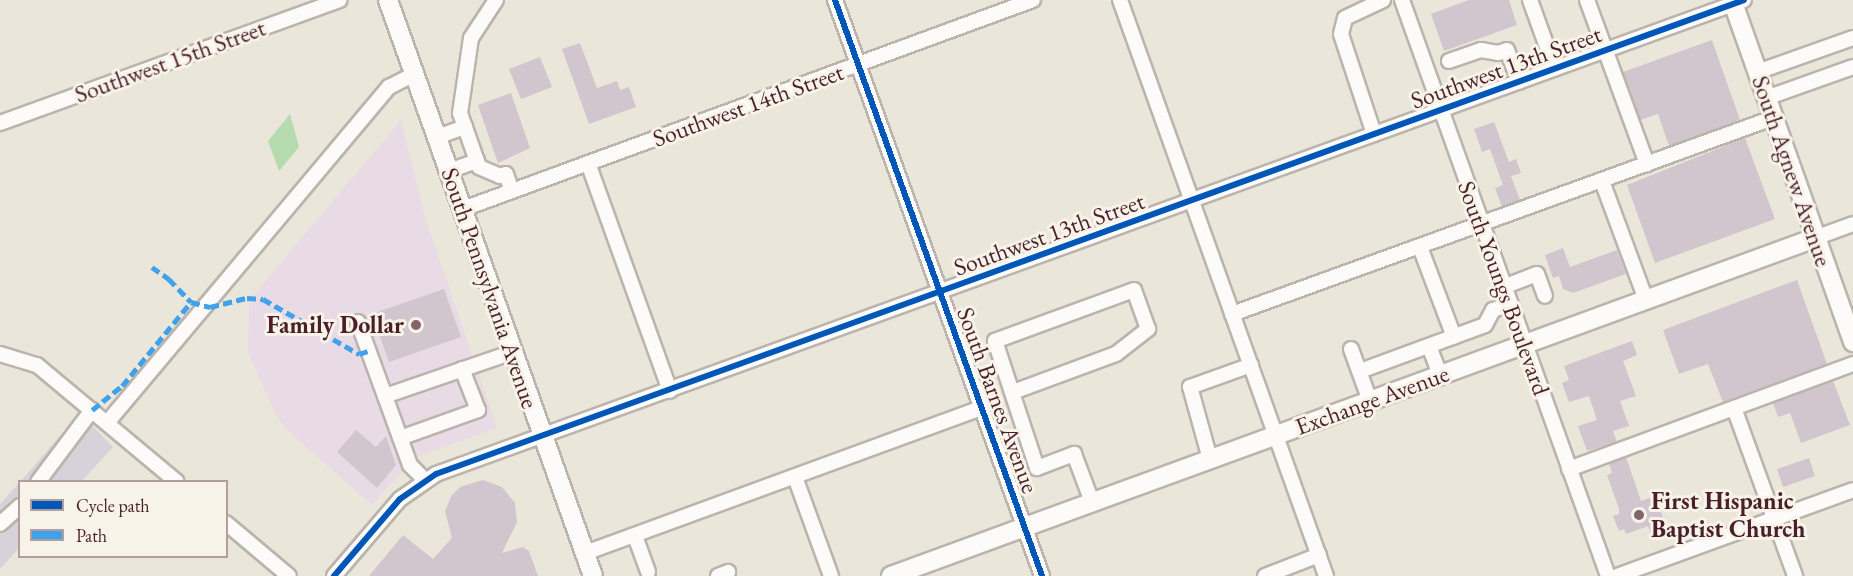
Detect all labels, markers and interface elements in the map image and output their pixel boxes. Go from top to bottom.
street label: Southwest 15th Street [71,13,269,109]
street label: Southwest 13th Street [1407,19,1605,115]
street label: Southwest 14th Street [649,57,847,153]
street label: South Agnew Avenue [1746,72,1838,270]
street label: South Pennsylvania Avenue [435,164,545,412]
street label: South Youngs Boulevard [1452,177,1556,399]
street label: Southwest 13th Street [950,186,1148,282]
street label: South Barnes Avenue [951,303,1045,497]
place label: Family Dollar [266,311,404,339]
marker: Family Dollar [409,318,423,332]
street label: Exchange Avenue [1291,359,1453,441]
legend [18,480,228,558]
place label: First Hispanic Baptist Church [1651,487,1805,543]
text: Cycle path [76,494,150,517]
marker: First Hispanic Baptist Church [1632,508,1646,522]
text: Path [76,524,107,547]

